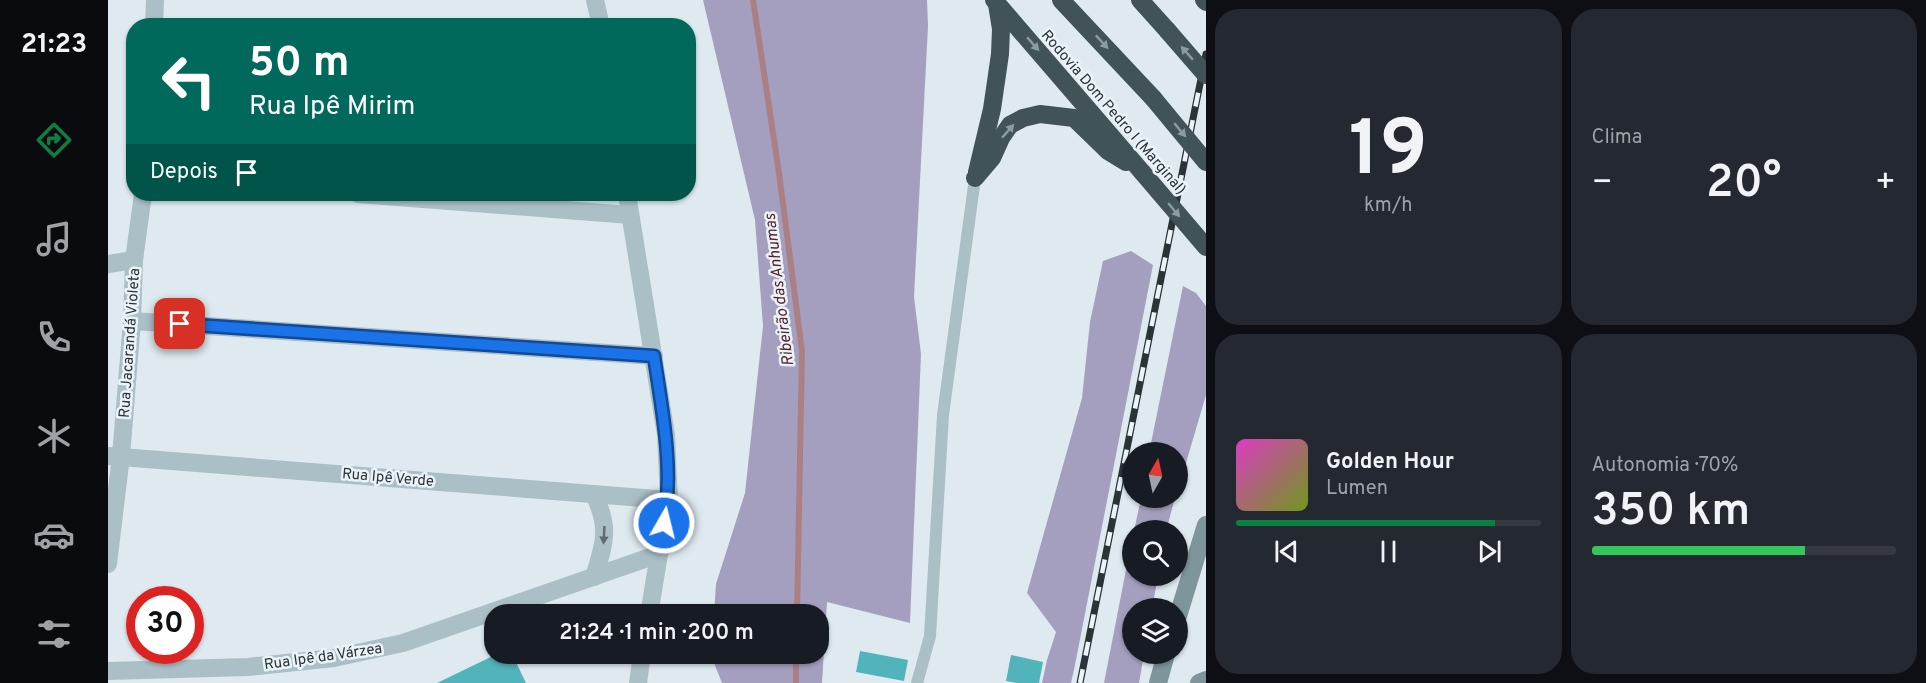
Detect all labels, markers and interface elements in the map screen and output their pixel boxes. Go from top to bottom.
street label: Rodovia Dom Pedro I (Marginal) [1036,27,1190,199]
text: 21:23 [21,28,87,62]
one-way arrow [1094,35,1108,49]
one-way arrow [1026,36,1039,52]
text: 50 m [249,38,350,91]
icon: left [150,42,228,120]
one-way arrow [1181,46,1194,61]
text: Rua Ipê Mirim [249,90,415,124]
text: 19 [1349,104,1428,203]
icon: directions [33,119,75,161]
one-way arrow [1173,122,1186,138]
one-way arrow [1001,123,1015,138]
text: Clima [1592,125,1642,151]
icon: arrive [230,156,263,189]
text: 20° [1706,156,1782,213]
text: Depois [150,159,218,186]
text: − [1592,163,1613,205]
text: + [1875,163,1896,205]
text: km/h [1364,193,1413,219]
one-way arrow [1167,202,1180,217]
water label: Ribeirão das Anhumas [761,212,799,367]
icon: music [33,218,75,260]
street label: Rua Jacarandá Violeta [116,268,145,419]
pin [154,298,205,349]
icon: arrive [163,307,196,340]
icon: phone [33,316,75,358]
icon: climate [33,415,75,457]
north arrow [1122,442,1188,508]
map controls [1122,442,1188,664]
text: Golden Hour [1326,449,1454,476]
text: Autonomia · 70% [1592,453,1739,479]
street label: Rua Ipê Verde [341,465,435,492]
text: Lumen [1326,476,1388,502]
text: 350 km [1592,484,1750,541]
position arrow [632,491,696,555]
icon: car [33,514,75,556]
button: search [1122,520,1188,586]
one-way arrow [600,526,609,545]
icon: previous [1270,535,1303,568]
icon: pause [1372,535,1405,568]
icon: next [1473,535,1506,568]
speed limit sign: 30 [126,586,204,664]
button: layers [1122,598,1188,664]
icon: filters [33,613,75,655]
text: 21:24 · 1 min · 200 m [559,620,754,647]
street label: Rua Ipê da Várzea [263,640,384,675]

